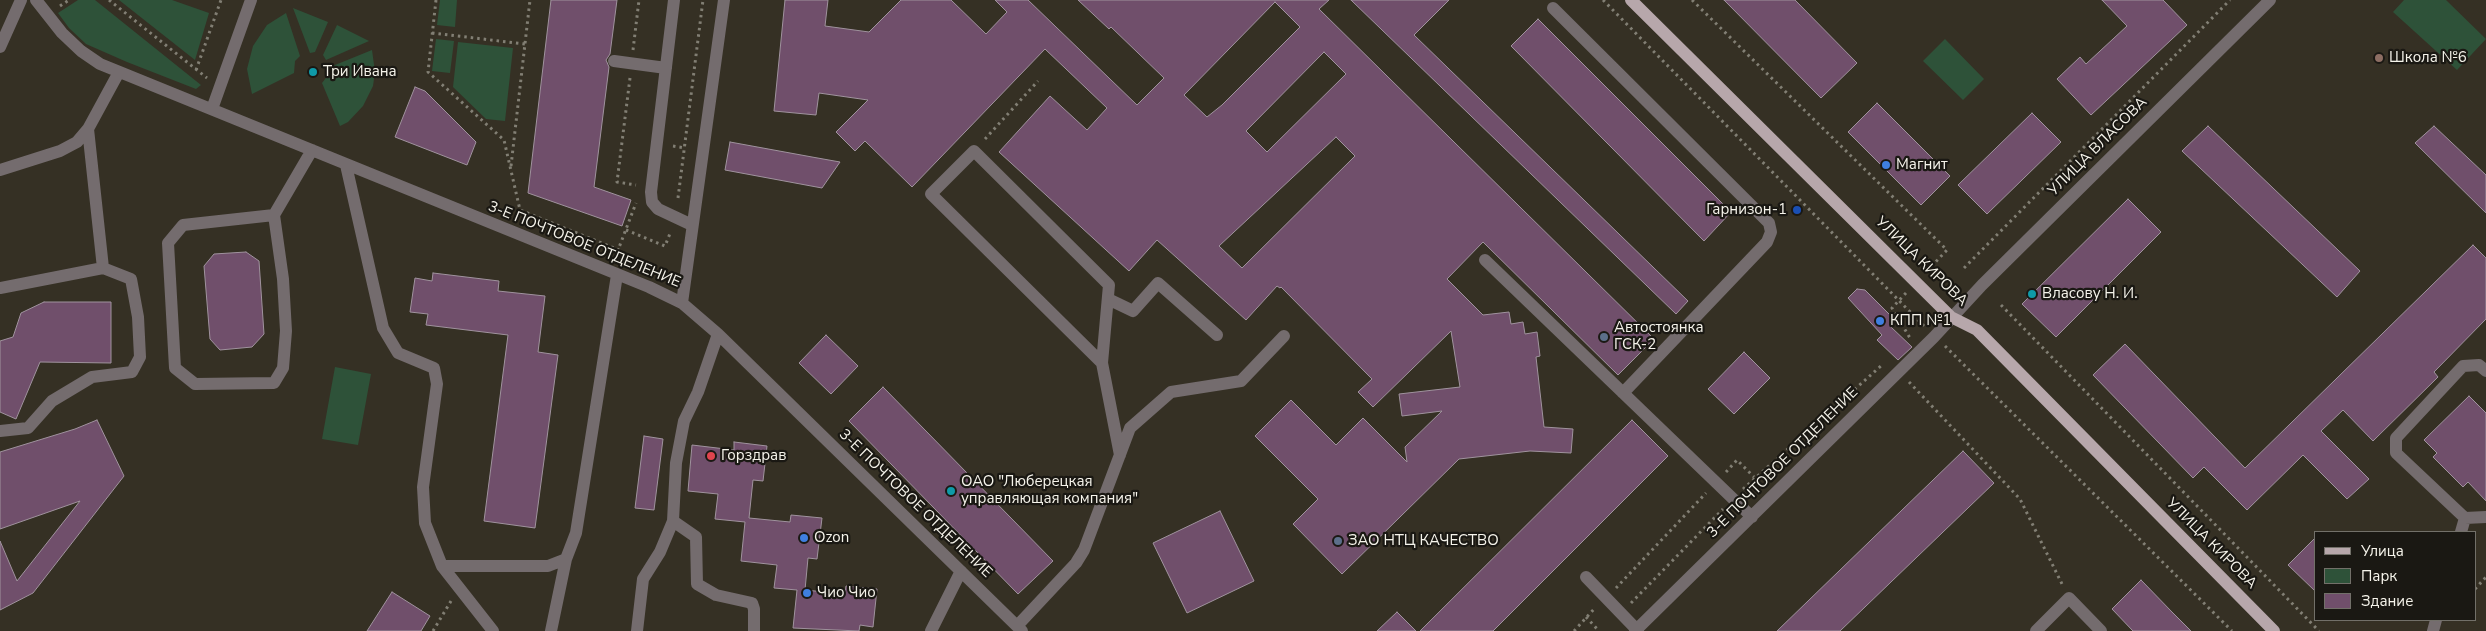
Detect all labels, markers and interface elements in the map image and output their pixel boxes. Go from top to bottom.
place label: Школа №6 [2389,49,2467,67]
marker: Школа №6 [2373,52,2385,64]
place label: Три Ивана [323,63,397,81]
marker: Три Ивана [307,66,319,78]
street label: УЛИЦА ВЛАСОВА [2045,94,2151,200]
place label: Магнит [1896,156,1948,174]
marker: Магнит [1880,159,1892,171]
street label: 3-Е ПОЧТОВОЕ ОТДЕЛЕНИЕ [485,198,683,292]
place label: Гарнизон-1 [1706,201,1787,219]
marker: Гарнизон-1 [1791,204,1803,216]
street label: УЛИЦА КИРОВА [1871,213,1971,311]
place label: Власову Н. И. [2042,285,2138,303]
marker: Власову Н. И. [2026,288,2038,300]
place label: КПП №1 [1890,312,1951,330]
marker: КПП №1 [1874,315,1886,327]
place label: Автостоянка ГСК-2 [1614,319,1703,354]
marker: Автостоянка ГСК-2 [1598,331,1610,343]
street label: 3-Е ПОЧТОВОЕ ОТДЕЛЕНИЕ [1704,384,1862,542]
street label: 3-Е ПОЧТОВОЕ ОТДЕЛЕНИЕ [835,426,995,582]
place label: Горздрав [721,447,786,465]
marker: Горздрав [705,450,717,462]
place label: ОАО "Люберецкая управляющая компания" [961,473,1138,508]
marker: ОАО "Люберецкая управляющая компания" [945,485,957,497]
street label: УЛИЦА КИРОВА [2162,495,2260,593]
place label: Ozon [814,529,849,547]
legend [2314,531,2476,621]
marker: Ozon [798,532,810,544]
place label: ЗАО НТЦ КАЧЕСТВО [1348,532,1499,550]
marker: ЗАО НТЦ КАЧЕСТВО [1332,535,1344,547]
text: Улица [2361,541,2404,561]
text: Парк [2361,566,2397,586]
place label: Чио Чио [817,584,876,602]
marker: Чио Чио [801,587,813,599]
text: Здание [2361,591,2413,611]

